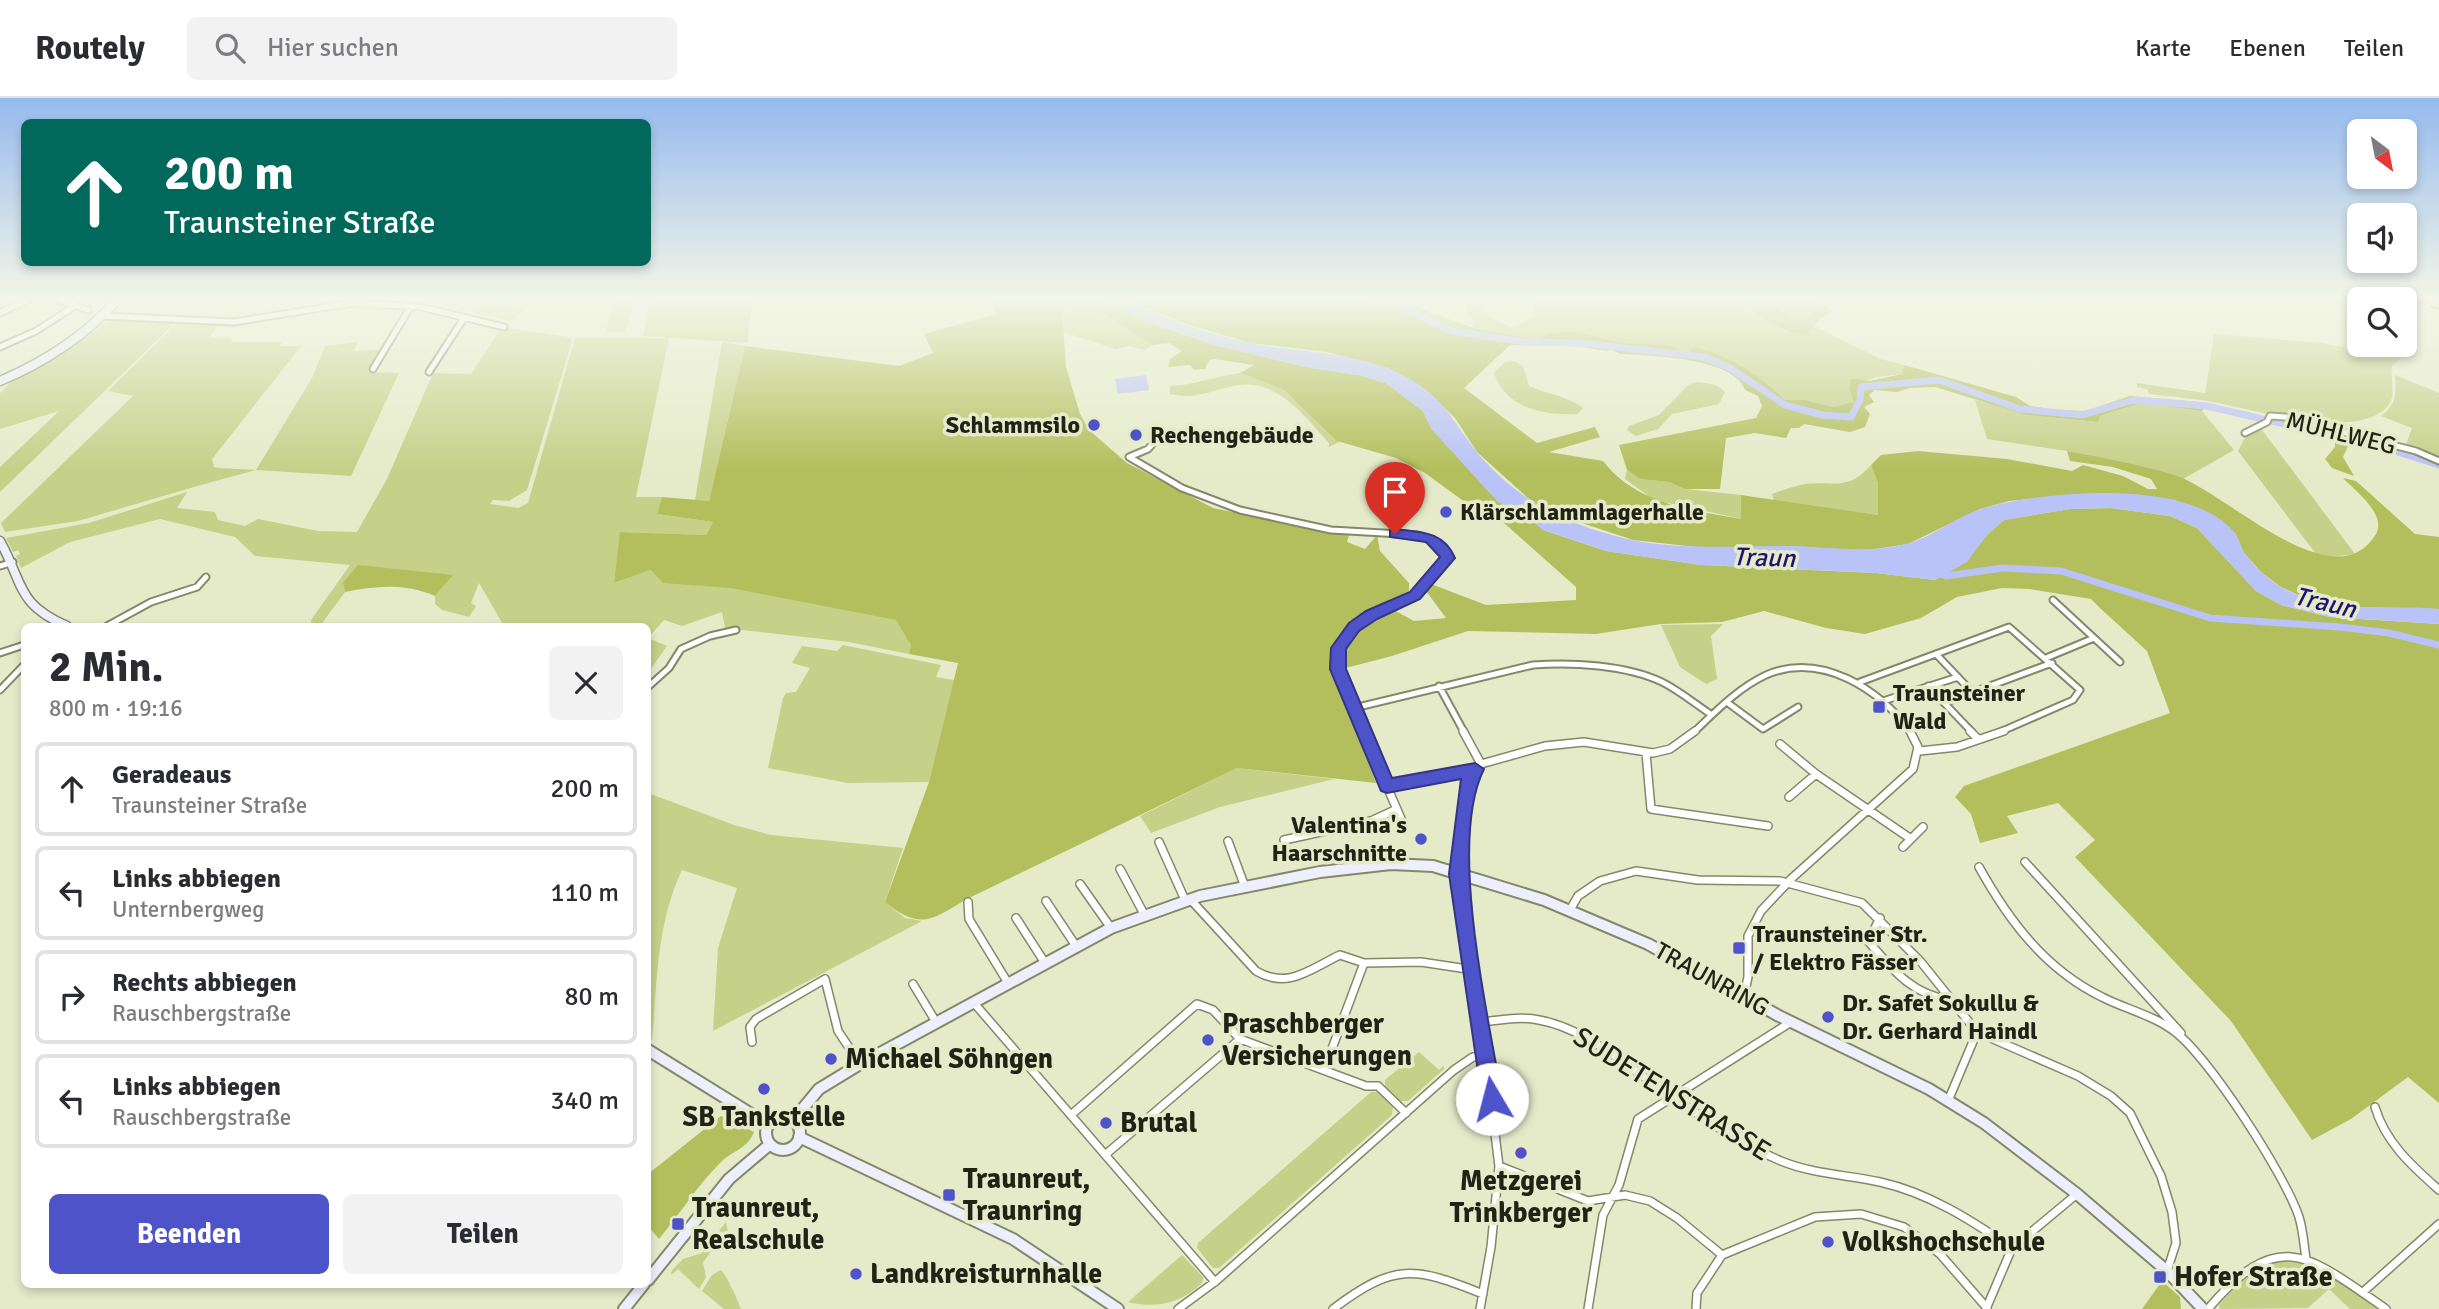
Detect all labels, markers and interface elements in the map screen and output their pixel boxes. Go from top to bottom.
search box [187,17,677,80]
text: Routely [35,28,145,69]
icon: search [211,29,249,67]
text: Hier suchen [267,32,399,64]
text: Karte [2135,33,2191,63]
text: Ebenen [2229,33,2306,63]
text: Teilen [2344,33,2404,63]
north arrow [2347,119,2417,189]
map controls [2347,119,2417,357]
text: 200 m [164,143,294,203]
icon: ahead [49,147,140,238]
text: Traunsteiner Straße [164,203,436,242]
button: sound [2347,203,2417,273]
button: search [2347,287,2417,357]
street label: MÜHLWEG [2283,405,2399,461]
place label: Schlammsilo [946,410,1080,440]
marker: Schlammsilo [1086,417,1102,433]
place label: Rechengebäude [1150,420,1314,450]
marker: Rechengebäude [1128,427,1144,443]
pin [1365,462,1425,534]
icon: arrive [1376,473,1414,511]
place label: Klärschlammlagerhalle [1460,497,1704,527]
marker: Klärschlammlagerhalle [1438,504,1454,520]
water label: Traun [1732,541,1797,575]
water label: Traun [2291,580,2360,626]
text: 2 Min. [49,642,163,693]
button: close [549,646,623,720]
place label: Traunsteiner Wald [1893,678,2026,736]
text: 800 m · 19:16 [49,694,183,723]
marker: Traunsteiner Wald [1871,699,1887,715]
text: Geradeaus [112,759,231,791]
icon: ahead [53,770,91,808]
text: 200 m [550,773,619,805]
text: Traunsteiner Straße [112,791,307,820]
place label: Valentina's Haarschnitte [1271,810,1407,868]
marker: Valentina's Haarschnitte [1413,831,1429,847]
text: Links abbiegen [112,863,281,895]
icon: left [53,874,91,912]
text: 110 m [550,877,619,909]
text: Unternbergweg [112,895,264,924]
place label: Traunsteiner Str. / Elektro Fässer [1753,919,1928,977]
street label: TRAUNRING [1650,935,1774,1023]
marker: Traunsteiner Str. / Elektro Fässer [1731,940,1747,956]
text: Rechts abbiegen [112,967,297,999]
icon: right [53,978,91,1016]
text: 80 m [564,981,619,1013]
place label: Dr. Safet Sokullu & Dr. Gerhard Haindl [1842,988,2039,1046]
text: Rauschbergstraße [112,999,291,1028]
place label: Praschberger Versicherungen [1222,1007,1412,1073]
marker: Dr. Safet Sokullu & Dr. Gerhard Haindl [1820,1009,1836,1025]
street label: SUDETENSTRASSE [1567,1020,1777,1168]
marker: Praschberger Versicherungen [1200,1032,1216,1048]
place label: Michael Söhngen [845,1042,1053,1076]
marker: Michael Söhngen [823,1051,839,1067]
position arrow [1455,1062,1529,1136]
text: Links abbiegen [112,1071,281,1103]
marker: SB Tankstelle [756,1081,772,1097]
icon: left [53,1082,91,1120]
text: 340 m [550,1085,619,1117]
place label: SB Tankstelle [682,1100,846,1134]
text: Rauschbergstraße [112,1103,291,1132]
place label: Brutal [1120,1106,1197,1140]
marker: Brutal [1098,1115,1114,1131]
marker: Metzgerei Trinkberger [1513,1145,1529,1161]
place label: Traunreut, Traunring [963,1162,1091,1228]
place label: Metzgerei Trinkberger [1450,1164,1593,1230]
marker: Traunreut, Traunring [941,1187,957,1203]
place label: Traunreut, Realschule [692,1191,824,1257]
button: Beenden [49,1194,329,1274]
button: Teilen [343,1194,623,1274]
marker: Traunreut, Realschule [670,1216,686,1232]
place label: Volkshochschule [1842,1225,2045,1259]
marker: Volkshochschule [1820,1234,1836,1250]
place label: Landkreisturnhalle [870,1257,1102,1291]
place label: Hofer Straße [2174,1260,2333,1294]
marker: Landkreisturnhalle [848,1266,864,1282]
marker: Hofer Straße [2152,1269,2168,1285]

